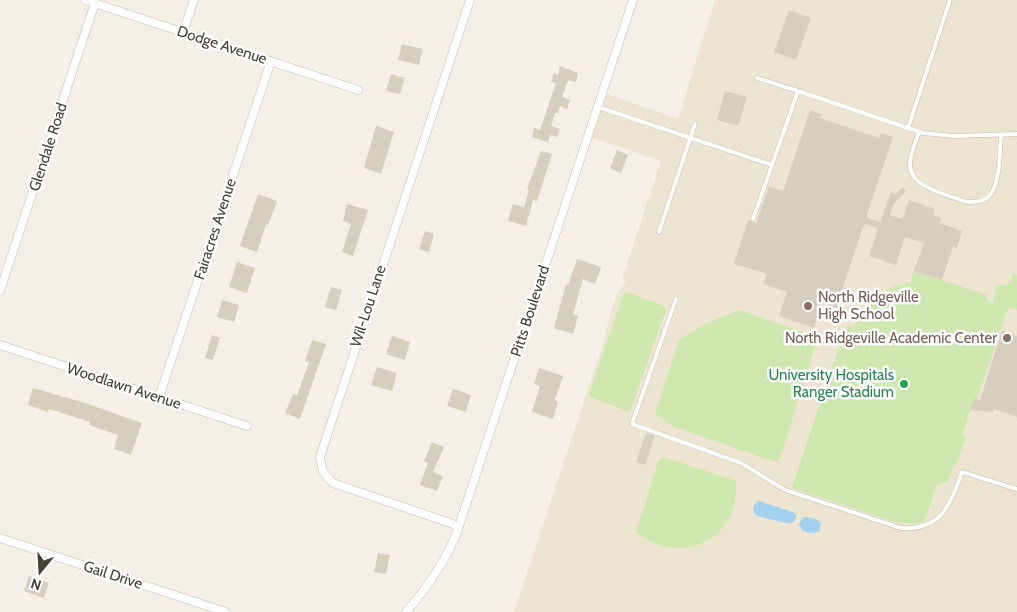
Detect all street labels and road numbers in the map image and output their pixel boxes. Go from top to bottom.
street label: Dodge Avenue [175,22,270,68]
street label: Glendale Road [25,100,71,194]
street label: Fairacres Avenue [190,176,240,282]
street label: Wil-Lou Lane [346,263,390,349]
street label: Pitts Boulevard [507,263,553,359]
street label: Woodlawn Avenue [65,359,184,413]
street label: Gail Drive [81,557,145,593]

